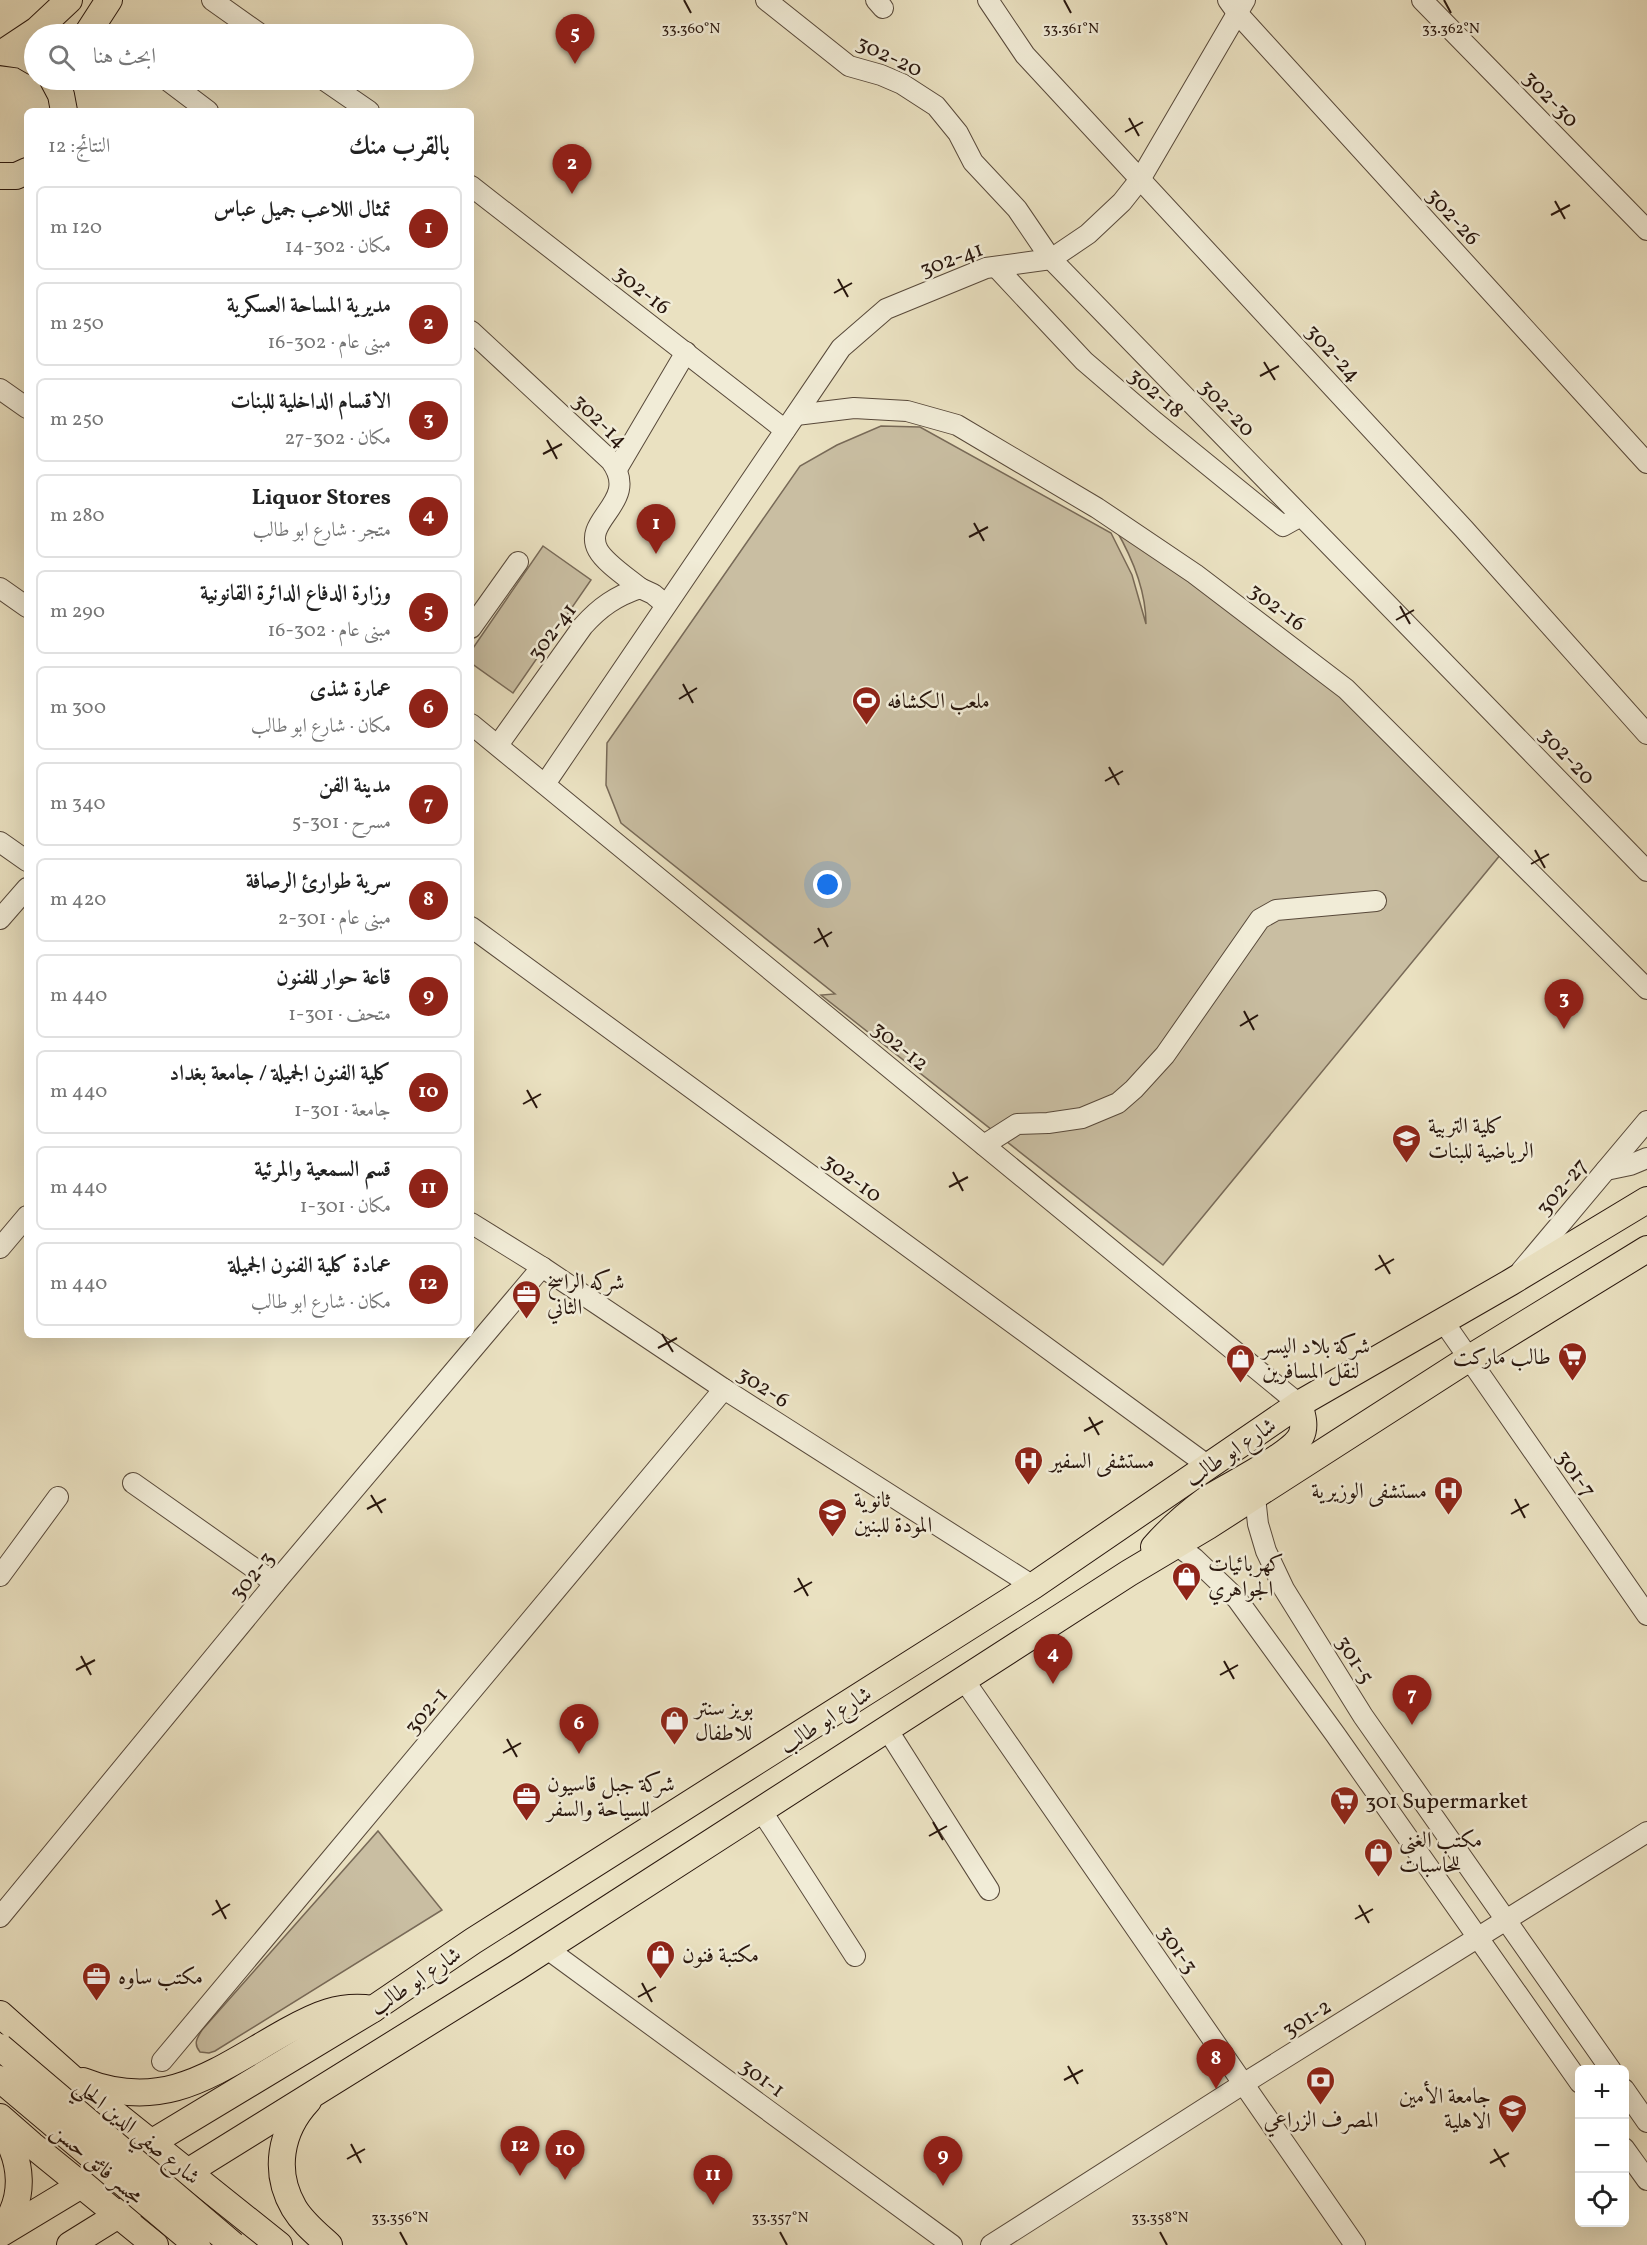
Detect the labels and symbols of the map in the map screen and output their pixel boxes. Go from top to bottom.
pin: 5 [556,14,594,64]
text: 33.360°N [662,19,720,40]
text: 33.361°N [1043,19,1099,40]
text: 33.362°N [1422,19,1480,40]
street label: 302-20 [851,28,927,86]
street label: 302-30 [1515,64,1585,135]
pin: 2 [552,144,592,194]
street label: 302-26 [1418,182,1486,253]
street label: 302-41 [916,235,988,286]
street label: 302-16 [606,259,677,323]
street label: 302-24 [1297,318,1367,390]
street label: 302-18 [1121,361,1190,427]
street label: 302-20 [1191,373,1262,445]
street label: 302-14 [564,387,634,456]
pin: 1 [636,504,676,554]
street label: 302-16 [1241,576,1312,640]
street label: 302-41 [521,597,585,668]
sports icon: ملعب الكشافه [850,684,882,726]
place label: ملعب الكشافه [887,687,990,718]
street label: 302-20 [1531,721,1602,793]
your location [813,870,842,899]
pin: 3 [1544,980,1584,1029]
street label: 302-12 [864,1014,935,1080]
place label: كلية التربية الرياضية للبنات [1428,1112,1534,1168]
school or university icon: كلية التربية الرياضية للبنات [1391,1122,1423,1164]
street label: 302-10 [815,1147,888,1211]
street label: 302-27 [1529,1152,1596,1223]
place label: شركه الراسخ الثاني [547,1268,625,1325]
office icon: شركه الراسخ الثاني [510,1278,542,1320]
place label: شركة بلاد اليسر لنقل المسافرين [1260,1332,1370,1388]
supermarket icon: طالب ماركت [1556,1340,1588,1382]
shop icon: شركة بلاد اليسر لنقل المسافرين [1225,1342,1257,1384]
place label: طالب ماركت [1453,1343,1551,1374]
street label: 302-6 [730,1360,795,1417]
street label: شارع ابو طالب [1179,1411,1284,1496]
hospital icon: مستشفى السفير [1013,1444,1045,1486]
street label: 301-7 [1547,1444,1603,1505]
place label: مستشفى السفير [1048,1447,1155,1478]
hospital icon: مستشفى الوزيرية [1432,1474,1464,1516]
place label: مستشفى الوزيرية [1311,1477,1427,1508]
place label: ثانوية المودة للبنين [854,1486,932,1542]
school or university icon: ثانوية المودة للبنين [817,1496,849,1538]
street label: 302-3 [223,1545,283,1608]
place label: كهربائيات الجواهري [1208,1550,1284,1606]
shop icon: كهربائيات الجواهري [1171,1560,1203,1602]
street label: 301-5 [1327,1630,1381,1690]
pin: 4 [1034,1634,1072,1684]
pin: 7 [1392,1676,1432,1725]
street label: شارع ابو طالب [774,1680,879,1763]
street label: 302-1 [398,1681,456,1742]
place label: بويز سنتر للاطفال [693,1694,753,1750]
pin: 6 [560,1704,598,1754]
shop icon: بويز سنتر للاطفال [658,1704,690,1746]
place label: شركة جبل قاسيون للسياحة والسفر [545,1770,675,1826]
office icon: شركة جبل قاسيون للسياحة والسفر [510,1780,542,1822]
supermarket icon: 301 Supermarket [1328,1784,1360,1826]
place label: 301 Supermarket [1365,1787,1529,1818]
place label: مكتب الغنى للحاسبات [1399,1826,1482,1882]
shop icon: مكتب الغنى للحاسبات [1362,1836,1394,1878]
street label: 301-3 [1149,1920,1205,1981]
shop icon: مكتبة فنون [645,1938,677,1980]
street label: شارع ابو طالب [364,1940,469,2025]
place label: مكتبة فنون [682,1941,759,1972]
office icon: مكتب ساوه [81,1960,113,2002]
place label: مكتب ساوه [118,1963,203,1994]
street label: 301-2 [1277,1992,1338,2046]
pin: 8 [1196,2040,1236,2089]
street label: 301-1 [732,2052,791,2106]
bank icon: المصرف الزراعي [1305,2064,1337,2106]
street label: شارع صفي الدين الحلي [64,2072,206,2197]
place label: جامعة الأمين الاهلية [1399,2080,1491,2138]
school or university icon: جامعة الأمين الاهلية [1496,2092,1528,2134]
place label: المصرف الزراعي [1263,2106,1379,2138]
street label: مجسر فائق حسن [43,2117,150,2213]
pin: 12 [500,2126,540,2176]
pin: 10 [546,2130,584,2180]
pin: 9 [924,2136,962,2186]
pin: 11 [694,2156,732,2205]
text: 33.356°N [371,2208,429,2229]
text: 33.357°N [751,2208,809,2229]
text: 33.358°N [1131,2208,1189,2229]

